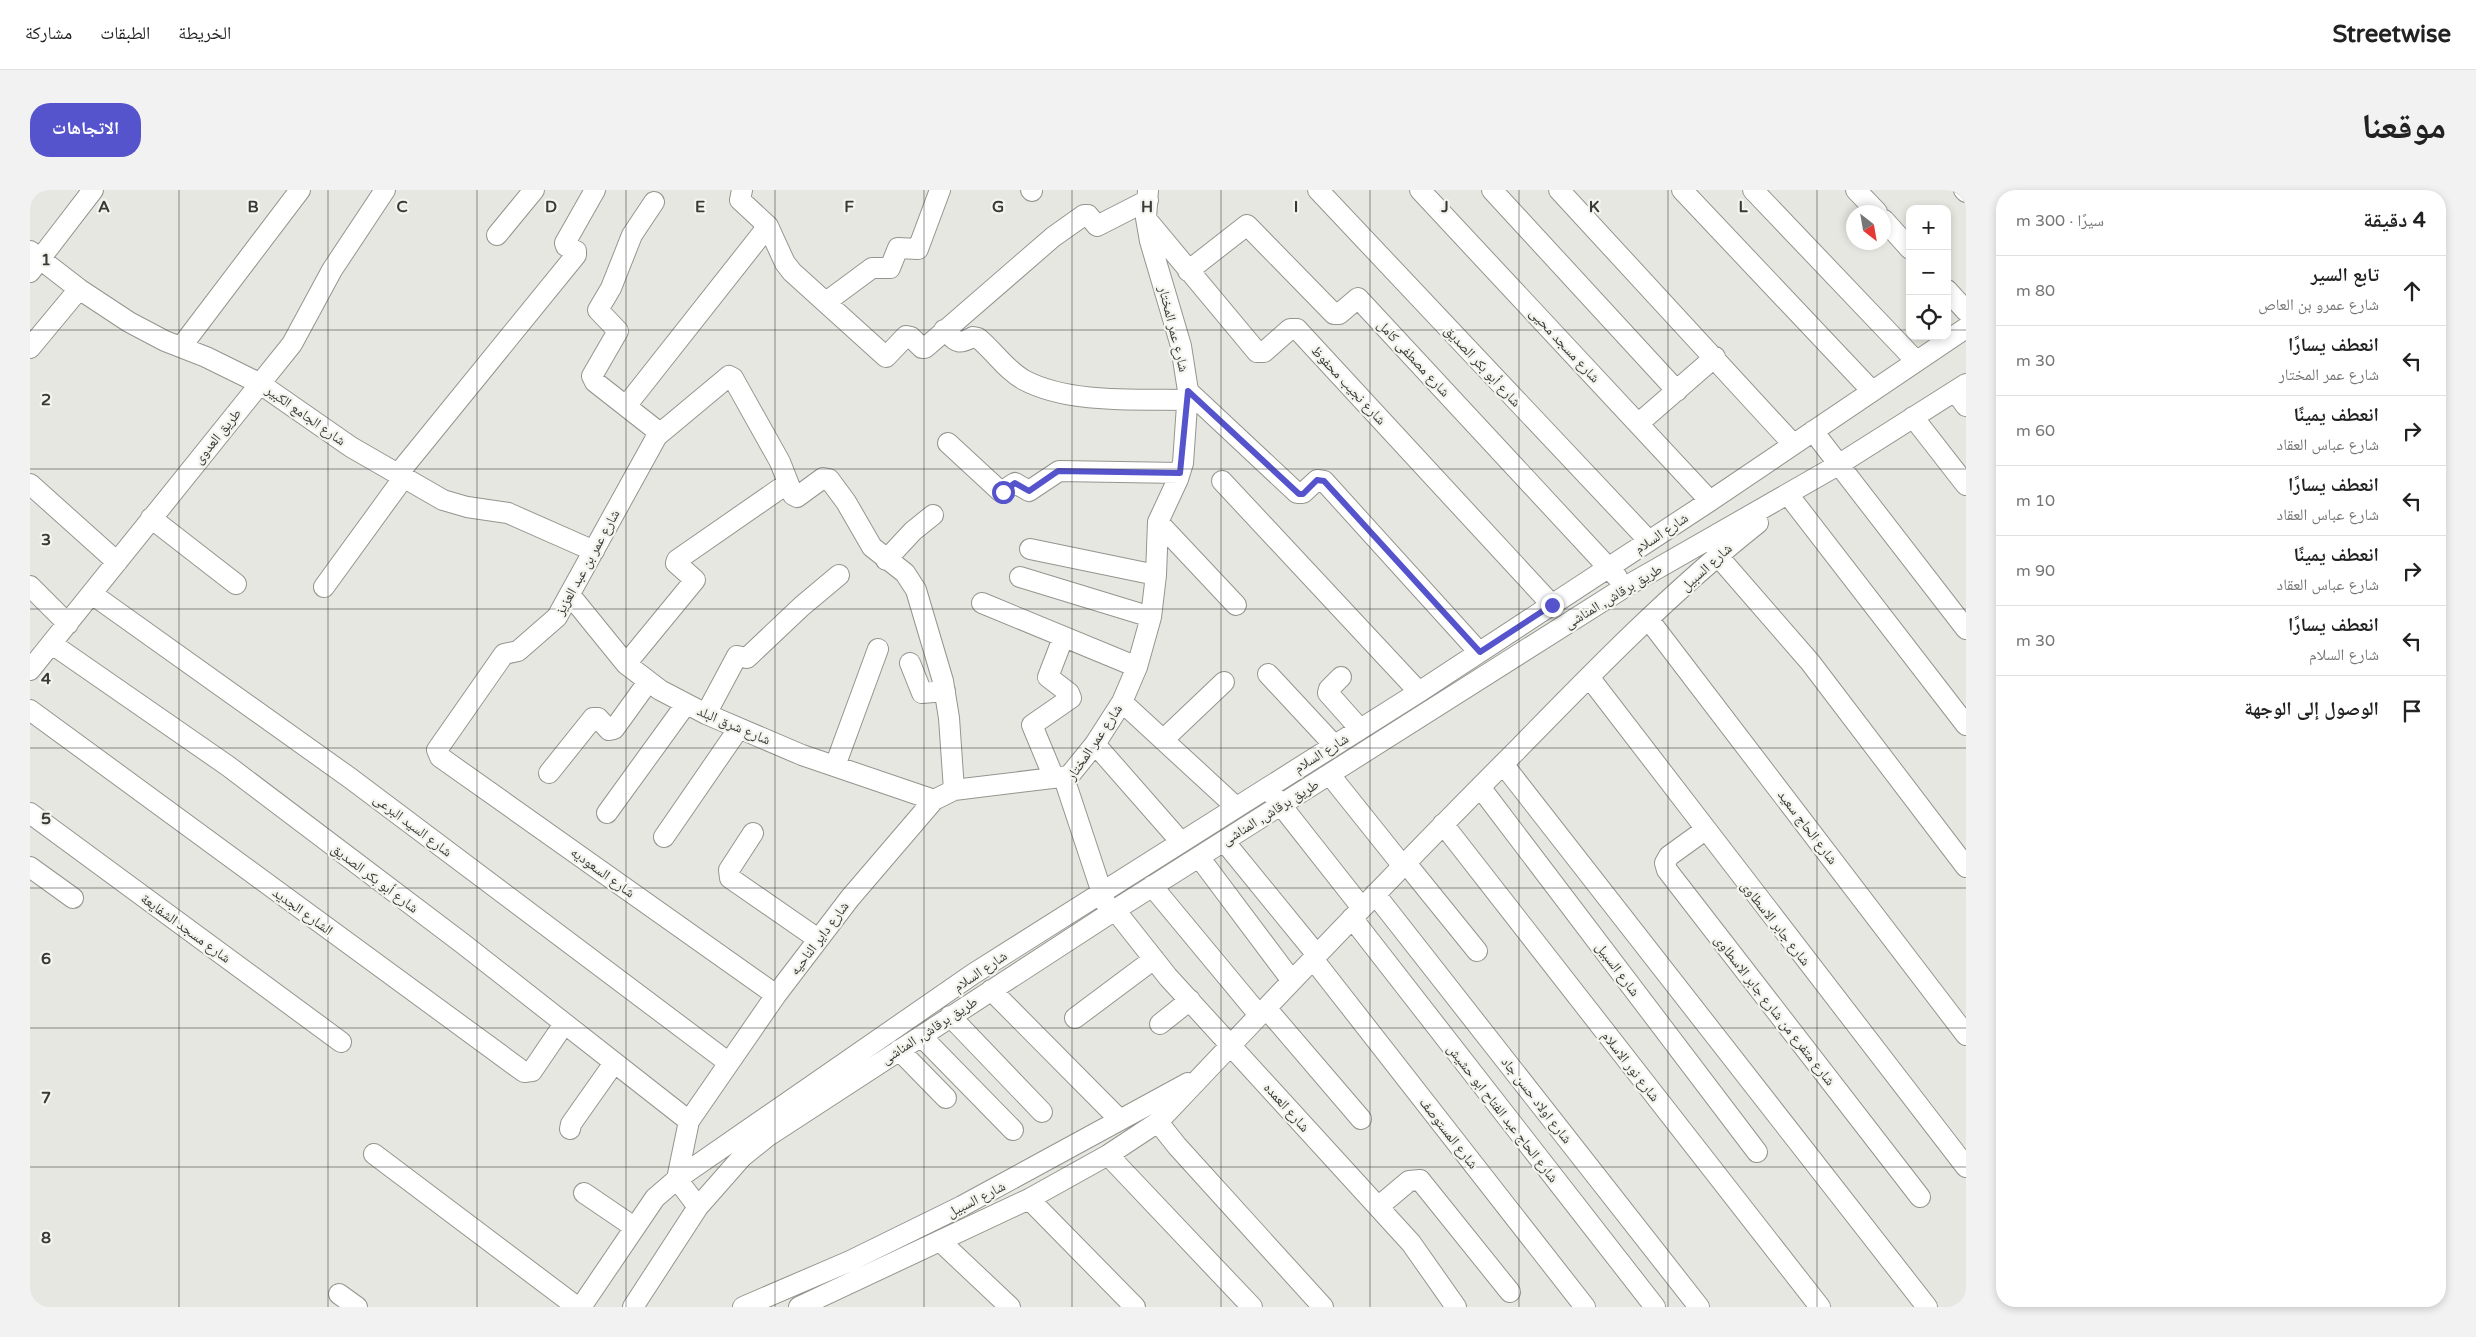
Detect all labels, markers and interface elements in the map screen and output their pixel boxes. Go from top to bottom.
text: Streetwise [2332,20,2451,49]
text: مشاركة [25,22,72,44]
text: الطبقات [100,22,150,44]
text: الخريطة [178,22,231,44]
button: الاتجاهات [30,103,141,157]
text: موقعنا [2361,106,2446,148]
text: A [98,197,110,217]
text: B [247,197,259,217]
text: C [396,197,408,217]
text: D [545,197,557,217]
text: E [695,197,705,217]
text: F [844,197,854,217]
text: G [992,197,1004,217]
text: H [1141,197,1153,217]
text: I [1294,197,1298,217]
text: J [1440,197,1449,217]
text: K [1589,197,1600,217]
text: L [1738,197,1748,217]
north arrow [1846,205,1891,250]
map controls [1906,205,1951,340]
button: + [1906,205,1951,250]
text: 4 دقيقة [2363,208,2426,233]
text: سيرًا · 300 m [2016,211,2104,231]
text: 1 [41,250,51,270]
button: − [1906,250,1951,295]
text: تابع السير [2311,264,2379,286]
icon: ahead [2398,277,2426,305]
text: 80 m [2016,281,2055,301]
street label: شارع عمر المختار [1153,283,1192,374]
button: locate [1906,295,1951,340]
text: شارع عمرو بن العاص [2258,295,2379,315]
street label: شارع مسجد محيى [1525,304,1604,387]
street label: شارع مصطفى كامل [1373,316,1454,401]
street label: شارع أبو بكر الصديق [1440,322,1525,411]
text: انعطف يسارًا [2288,334,2379,356]
street label: شارع نجيب محفوظ [1307,342,1390,429]
icon: left [2398,347,2426,375]
text: 30 m [2016,351,2055,371]
text: شارع عمر المختار [2279,365,2379,385]
street label: شارع الجامع الكبير [261,381,349,450]
text: 2 [41,390,51,410]
text: انعطف يمينًا [2293,404,2379,426]
street label: طريق العدوى [190,405,246,468]
icon: right [2398,417,2426,445]
text: 60 m [2016,421,2055,441]
text: شارع عباس العقاد [2277,435,2379,455]
text: انعطف يسارًا [2288,474,2379,496]
route start [992,481,1015,504]
icon: left [2398,487,2426,515]
text: 10 m [2016,491,2055,511]
text: شارع عباس العقاد [2277,505,2379,525]
street label: شارع عمر بن عبد العزيز [551,507,624,619]
street label: شارع السلام [1631,509,1692,558]
text: 3 [41,530,51,550]
street label: شارع السبيل [1677,540,1736,596]
text: انعطف يمينًا [2293,544,2379,566]
icon: right [2398,557,2426,585]
street label: طريق برقاش, المناشى [1561,560,1666,633]
text: 90 m [2016,561,2055,581]
text: شارع عباس العقاد [2277,575,2379,595]
route end [1541,594,1564,617]
text: انعطف يسارًا [2288,614,2379,636]
icon: left [2398,627,2426,655]
text: 30 m [2016,631,2055,651]
text: شارع السلام [2309,645,2379,665]
text: 4 [41,669,51,689]
icon: arrive [2398,697,2426,725]
text: الوصول إلى الوجهة [2244,698,2379,720]
street label: شارع عمر المختار [1062,701,1127,785]
street label: شارع شرق البلد [694,702,773,749]
street label: شارع السلام [1291,730,1352,778]
street label: طريق برقاش, المناشى [1219,776,1322,850]
street label: شارع الحاج سعيد [1773,787,1841,868]
street label: شارع السيد البرعى [369,790,455,861]
text: 5 [41,809,51,829]
street label: شارع أبو بكر الصديق [327,840,422,918]
street label: شارع السعوديه [567,843,638,902]
street label: شارع جابر الاسطاوى [1736,877,1814,970]
street label: الشارع الجديد [269,884,336,940]
street label: شارع مسجد الشفايعة [137,890,234,968]
street label: شارع داير الناحيه [786,898,853,979]
street label: شارع متفرع من شارع جابر الاسطاوى [1710,932,1839,1090]
street label: شارع السبيل [1591,939,1643,1000]
street label: شارع السلام [950,947,1011,996]
text: 6 [41,949,51,969]
street label: طريق برقاش, المناشى [878,993,981,1069]
street label: شارع نور الاسلام [1597,1028,1663,1106]
street label: شارع الحاج عبد الفتاح ابو حشيش [1442,1041,1562,1187]
street label: شارع اولاد حسن جاد [1497,1054,1576,1148]
street label: شارع العمده [1259,1079,1313,1136]
text: 7 [41,1088,51,1108]
street label: شارع المستوصف [1415,1094,1482,1173]
street label: شارع السبيل [944,1178,1009,1222]
text: 8 [41,1228,51,1248]

